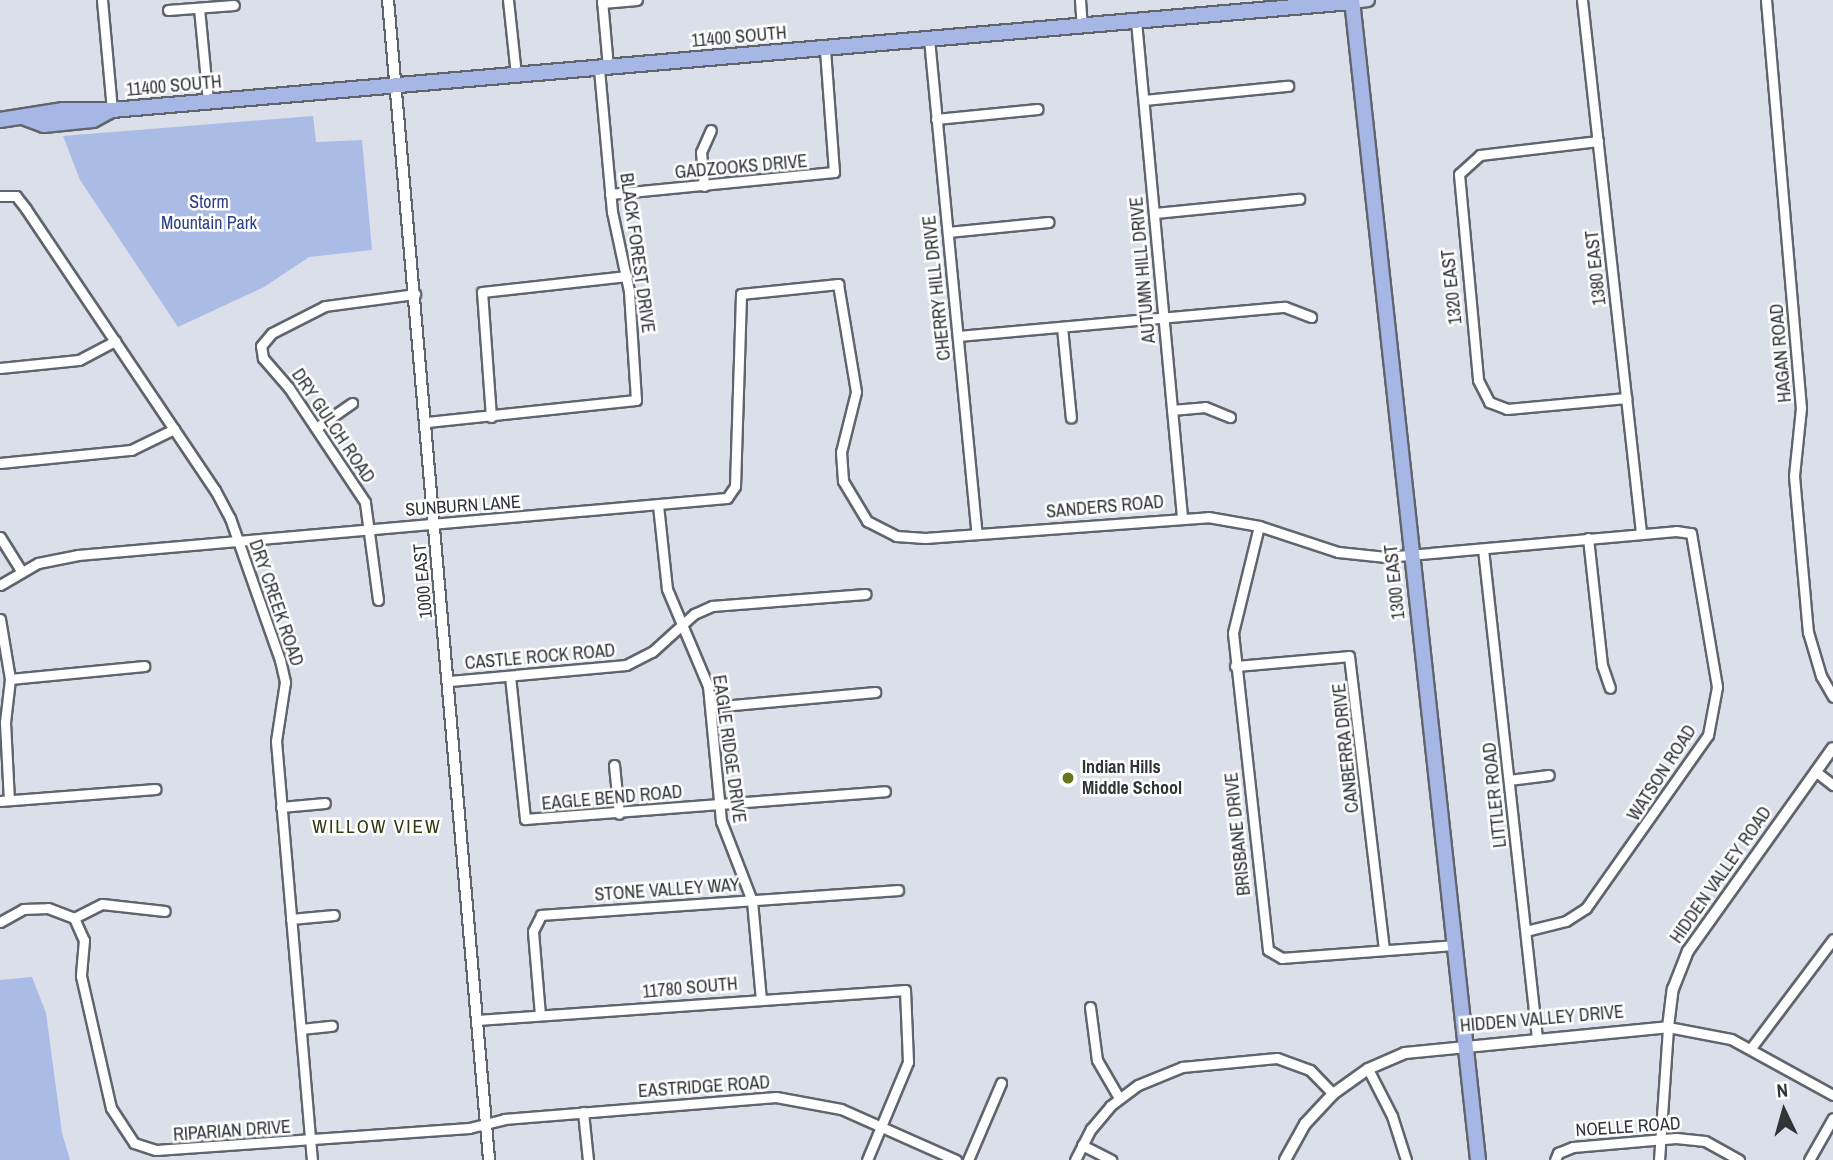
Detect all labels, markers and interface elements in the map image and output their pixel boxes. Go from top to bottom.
street label: 11400 SOUTH [690,22,788,52]
street label: 11400 SOUTH [125,71,223,101]
street label: GADZOOKS DRIVE [674,150,808,184]
street label: BLACK FOREST DRIVE [615,171,659,335]
park label: Storm Mountain Park [161,192,257,234]
street label: AUTUMN HILL DRIVE [1126,196,1160,344]
street label: CHERRY HILL DRIVE [919,214,955,362]
street label: 1380 EAST [1581,229,1611,307]
street label: 1320 EAST [1437,248,1467,326]
street label: HAGAN ROAD [1766,303,1796,403]
street label: DRY GULCH ROAD [287,365,379,487]
street label: SUNBURN LANE [405,491,521,521]
street label: SANDERS ROAD [1045,491,1165,523]
street label: DRY CREEK ROAD [244,537,308,669]
street label: 1000 EAST [409,542,437,620]
street label: 1300 EAST [1380,543,1410,621]
street label: CASTLE ROCK ROAD [464,640,616,674]
street label: EAGLE RIDGE DRIVE [708,674,750,824]
street label: CANBERRA DRIVE [1328,682,1364,814]
street label: WATSON ROAD [1623,721,1701,825]
street label: LITTLER ROAD [1479,741,1511,849]
place label: Indian Hills Middle School [1082,757,1182,800]
marker: Indian Hills Middle School [1060,770,1076,786]
street label: BRISBANE DRIVE [1221,771,1255,897]
street label: EAGLE BEND ROAD [541,781,683,815]
street label: HIDDEN VALLEY ROAD [1666,802,1776,948]
district label: WILLOW VIEW [314,816,440,838]
street label: STONE VALLEY WAY [594,874,740,906]
street label: 11780 SOUTH [641,973,739,1003]
street label: HIDDEN VALLEY DRIVE [1459,1001,1625,1037]
street label: EASTRIDGE ROAD [637,1072,771,1102]
north arrow [1749,1076,1819,1146]
text: N [1775,1077,1789,1104]
street label: NOELLE ROAD [1575,1113,1681,1141]
street label: RIPARIAN DRIVE [172,1116,292,1146]

